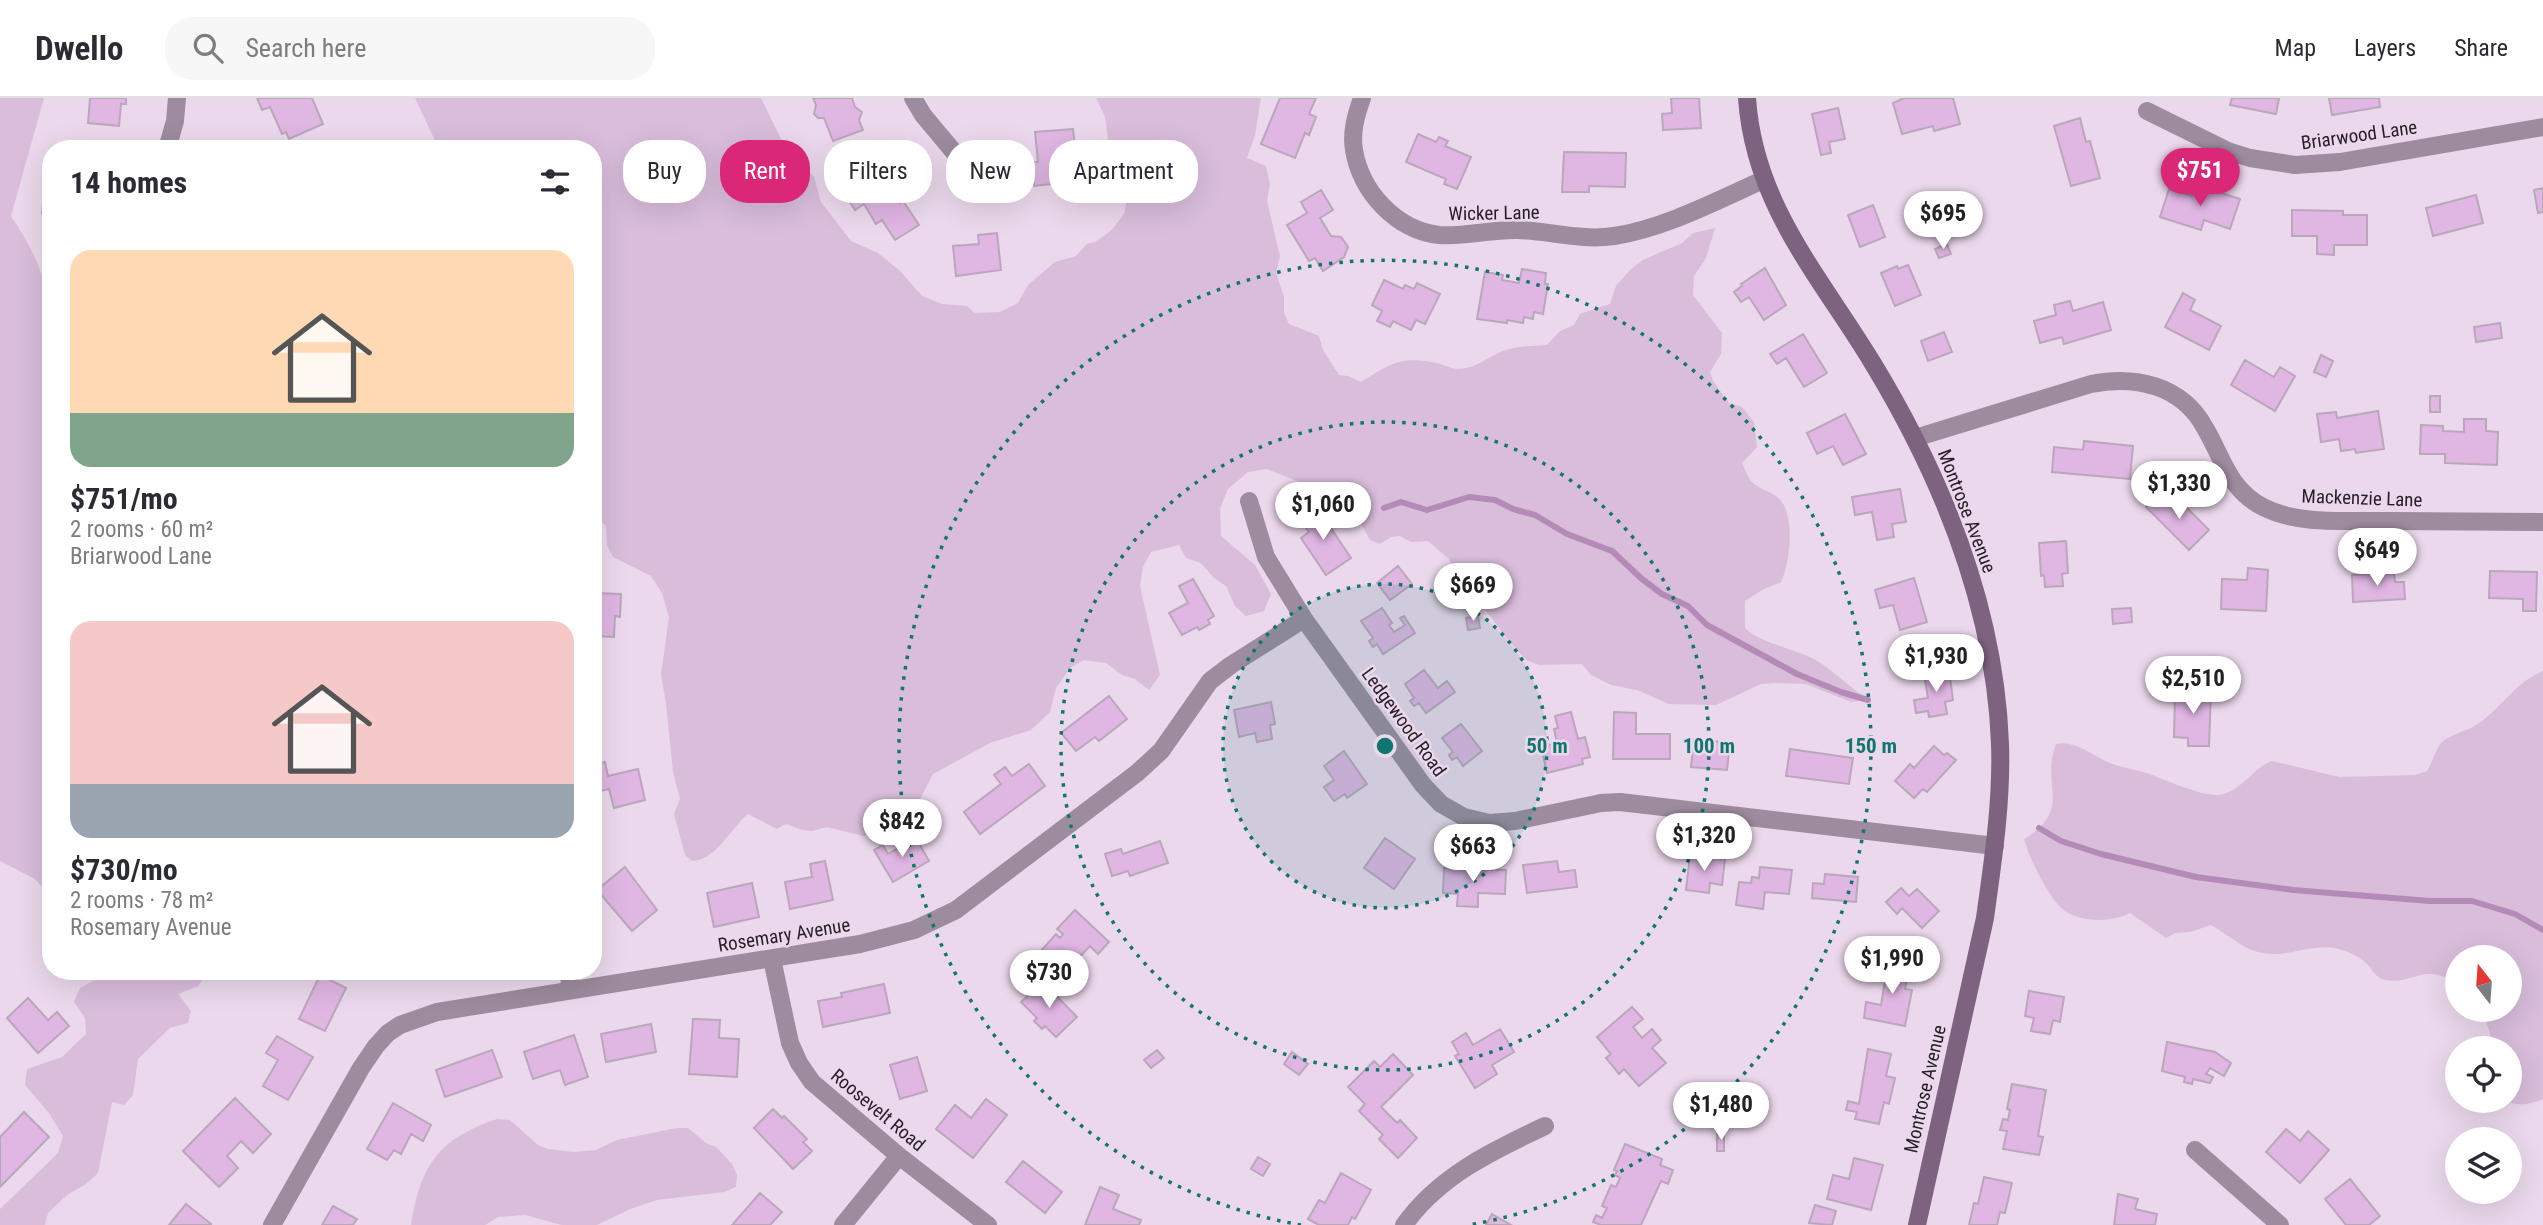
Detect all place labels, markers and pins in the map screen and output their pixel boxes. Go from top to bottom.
pin: $751 [2159,148,2241,208]
pin: $695 [1902,192,1984,251]
pin: $1,330 [2122,462,2236,521]
pin: $1,060 [1266,482,1380,542]
pin: $649 [2336,528,2418,588]
pin: $669 [1432,564,1514,623]
pin: $1,930 [1879,634,1993,694]
pin: $2,510 [2136,656,2250,716]
centre of rings [1373,734,1397,758]
pin: $842 [861,800,943,859]
pin: $1,320 [1647,814,1761,873]
pin: $663 [1432,824,1514,884]
pin: $1,990 [1835,936,1949,996]
pin: $730 [1008,950,1090,1010]
pin: $1,480 [1664,1082,1778,1142]

